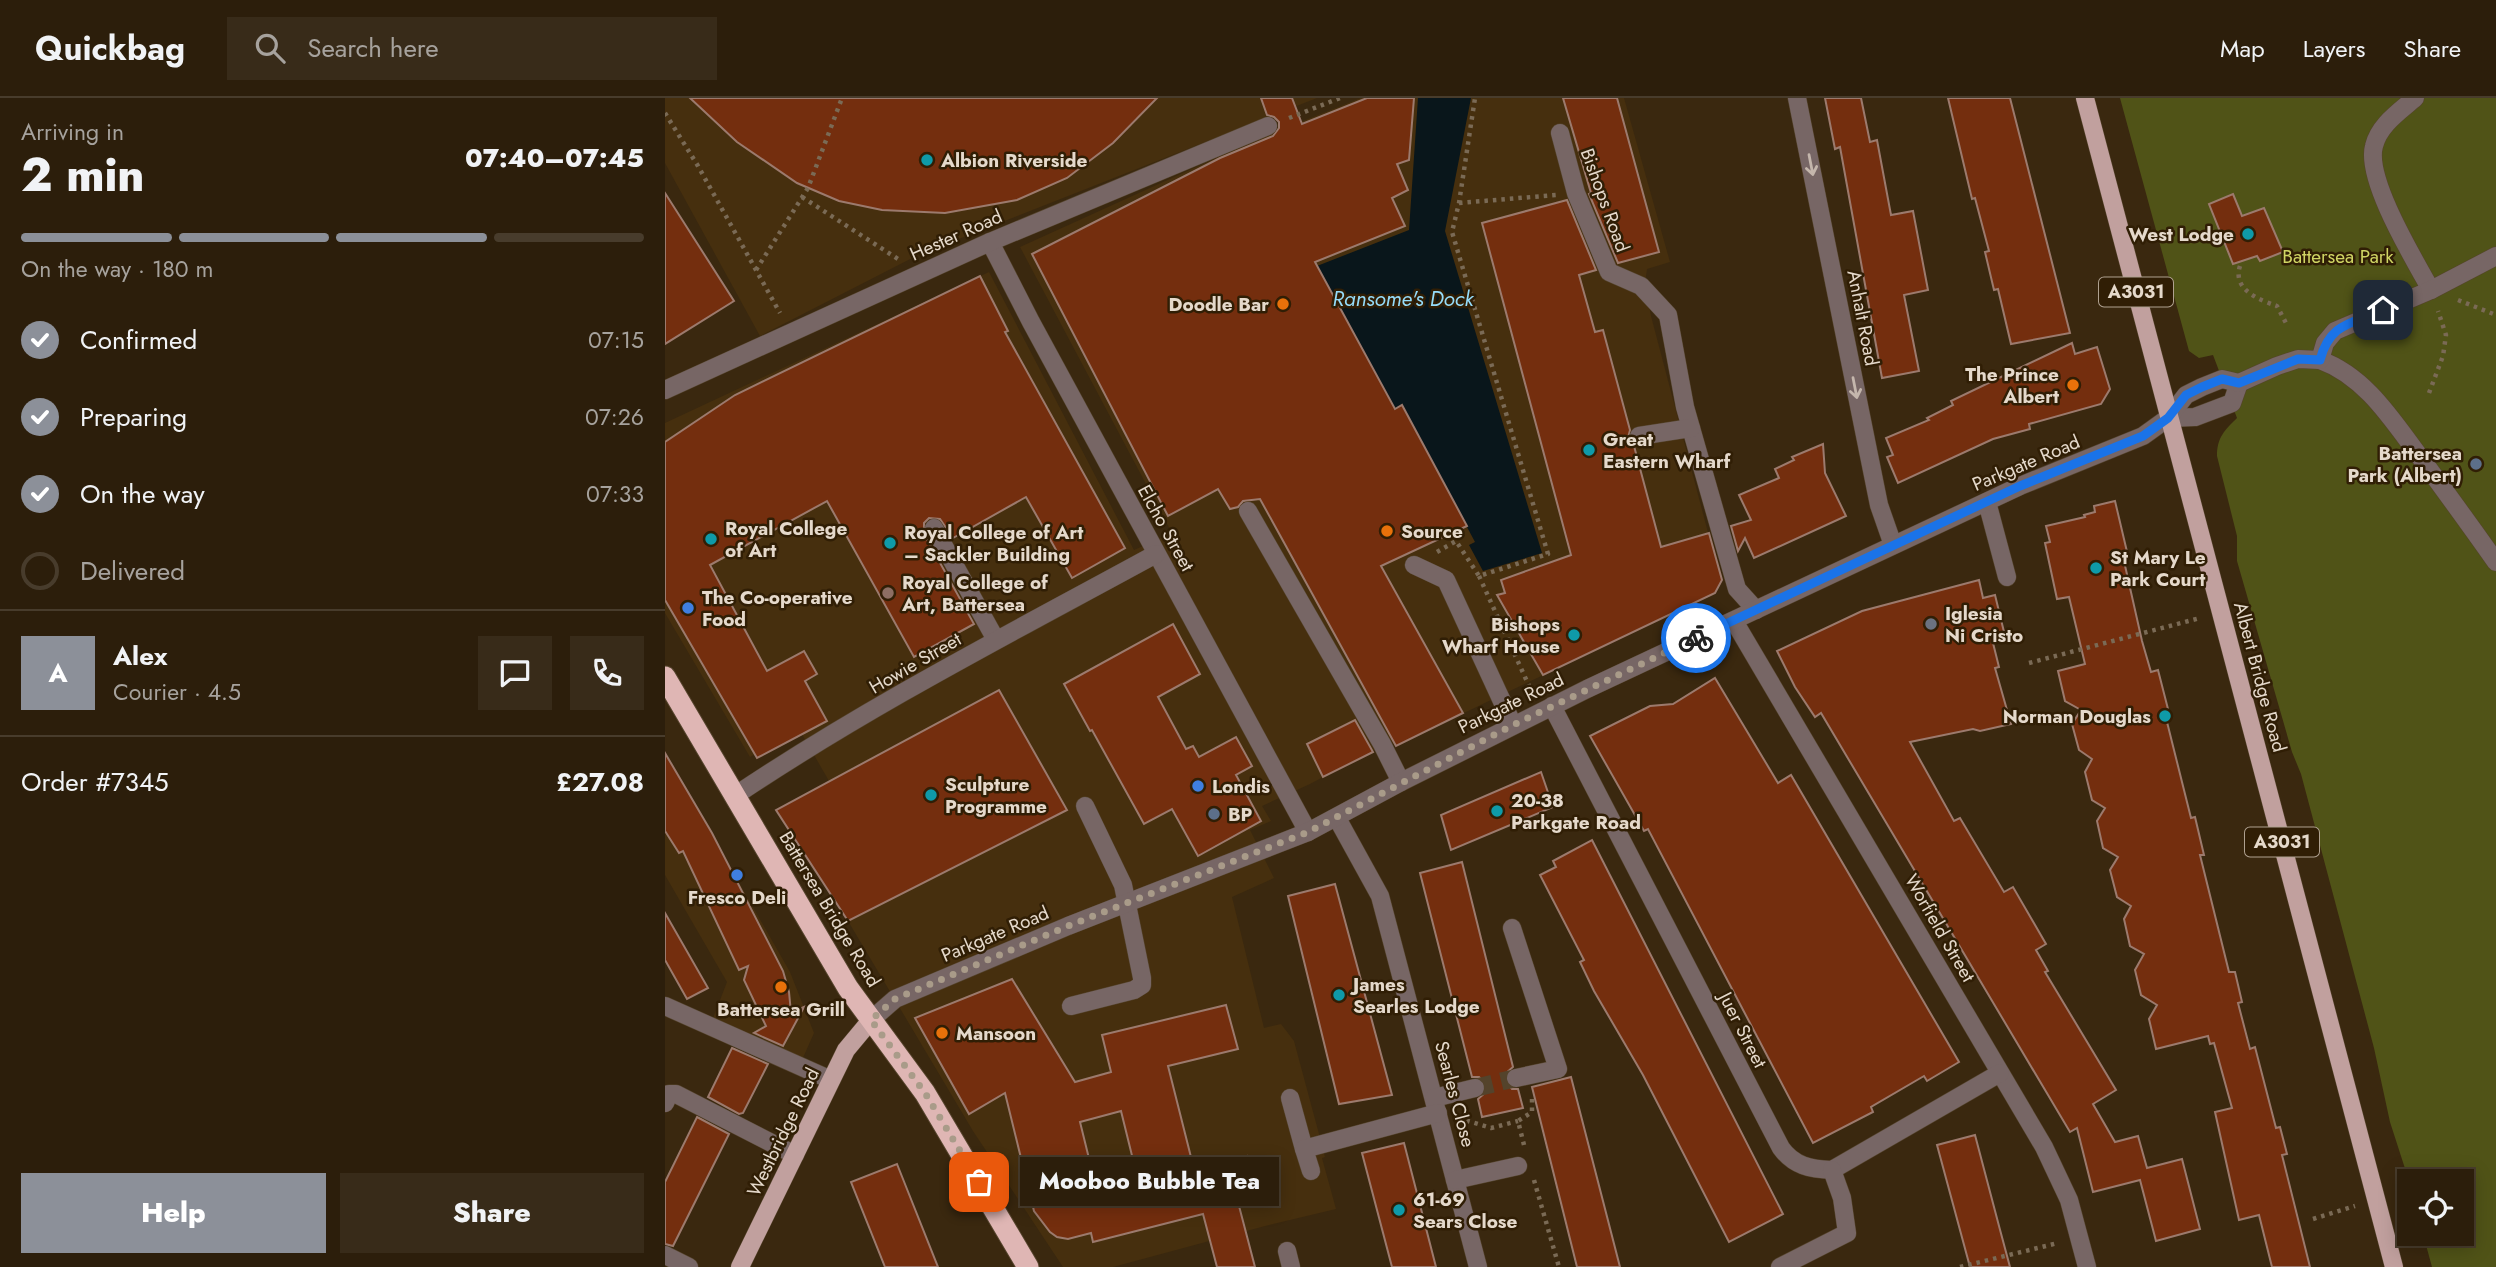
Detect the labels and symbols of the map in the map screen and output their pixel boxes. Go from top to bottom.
street label: Bishops Road [1574,144,1636,256]
place label: Albion Riverside [940,147,1087,174]
marker: Albion Riverside [919,152,935,168]
one-way arrow [1804,153,1818,176]
street label: Hester Road [905,203,1007,267]
place label: West Lodge [2129,221,2234,248]
marker: West Lodge [2240,226,2256,242]
park label: Battersea Park [2282,243,2394,270]
street label: Anhalt Road [1840,268,1886,368]
road number: A3031 [2099,278,2173,307]
pin [2353,280,2413,340]
water label: Ransome's Dock [1333,284,1474,314]
place label: Doodle Bar [1169,291,1269,318]
marker: Doodle Bar [1275,296,1291,312]
place label: The Prince Albert [1965,361,2059,410]
one-way arrow [1849,376,1863,399]
marker: The Prince Albert [2065,377,2081,393]
place label: Great Eastern Wharf [1603,426,1732,475]
street label: Parkgate Road [1968,428,2084,498]
place label: Battersea Park (Albert) [2348,440,2462,489]
marker: Great Eastern Wharf [1581,442,1597,458]
marker: Battersea Park (Albert) [2468,456,2484,472]
street label: Elcho Street [1131,480,1201,577]
place label: Royal College of Art [725,515,847,564]
place label: Source [1401,518,1463,545]
place label: Royal College of Art – Sackler Building [904,519,1083,568]
marker: Source [1379,523,1395,539]
marker: Royal College of Art [703,531,719,547]
marker: Royal College of Art – Sackler Building [882,535,898,551]
place label: St Mary Le Park Court [2110,544,2206,593]
marker: St Mary Le Park Court [2088,560,2104,576]
place label: Royal College of Art, Battersea [901,569,1049,618]
place label: The Co-operative Food [702,584,853,633]
marker: Royal College of Art, Battersea [880,585,896,601]
street label: Albert Bridge Road [2227,599,2293,755]
marker: The Co-operative Food [680,600,696,616]
place label: Iglesia Ni Cristo [1945,600,2023,649]
courier [1661,603,1731,673]
place label: Bishops Wharf House [1442,611,1560,660]
marker: Iglesia Ni Cristo [1923,616,1939,632]
street label: Howie Street [864,626,966,700]
marker: Bishops Wharf House [1566,627,1582,643]
street label: Parkgate Road [1454,666,1568,740]
place label: Norman Douglas [2003,703,2151,730]
marker: Norman Douglas [2157,708,2173,724]
place label: Sculpture Programme [945,771,1047,820]
place label: Londis [1212,773,1270,800]
marker: Londis [1190,778,1206,794]
marker: Sculpture Programme [923,787,939,803]
place label: 20-38 Parkgate Road [1511,787,1641,836]
place label: BP [1228,801,1253,828]
marker: 20-38 Parkgate Road [1489,803,1505,819]
marker: BP [1206,806,1222,822]
street label: Battersea Bridge Road [773,826,887,992]
road number: A3031 [2245,828,2319,856]
marker: Fresco Deli [729,867,745,883]
street label: Worfield Street [1898,869,1982,987]
place label: Fresco Deli [688,884,786,911]
street label: Parkgate Road [937,899,1053,969]
place label: James Searles Lodge [1349,971,1480,1020]
marker: Battersea Grill [773,979,789,995]
street label: Juer Street [1711,985,1774,1073]
marker: James Searles Lodge [1331,987,1347,1003]
place label: Battersea Grill [717,996,845,1023]
place label: Mansoon [956,1020,1036,1047]
marker: Mansoon [934,1025,950,1041]
street label: Searles Close [1428,1038,1482,1150]
street label: Westbridge Road [740,1063,826,1201]
pin [949,1152,1009,1212]
callout: Mooboo Bubble Tea [1021,1158,1280,1206]
place label: 61-69 Sears Close [1413,1186,1517,1235]
marker: 61-69 Sears Close [1391,1202,1407,1218]

